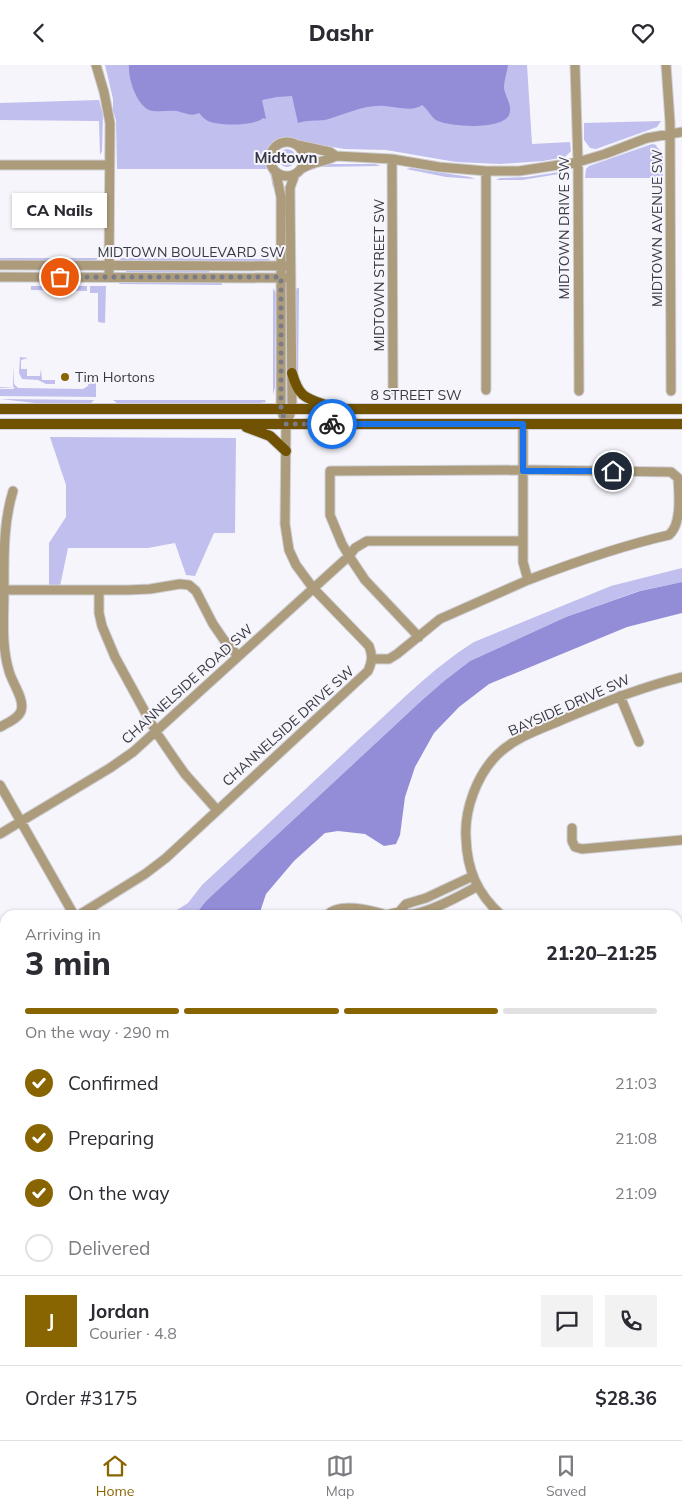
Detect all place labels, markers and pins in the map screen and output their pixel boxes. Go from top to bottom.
callout: CA Nails [12,192,108,227]
pin [39,256,81,298]
place label: Tim Hortons [75,368,155,386]
marker: Tim Hortons [59,371,71,383]
pin [592,450,634,492]

